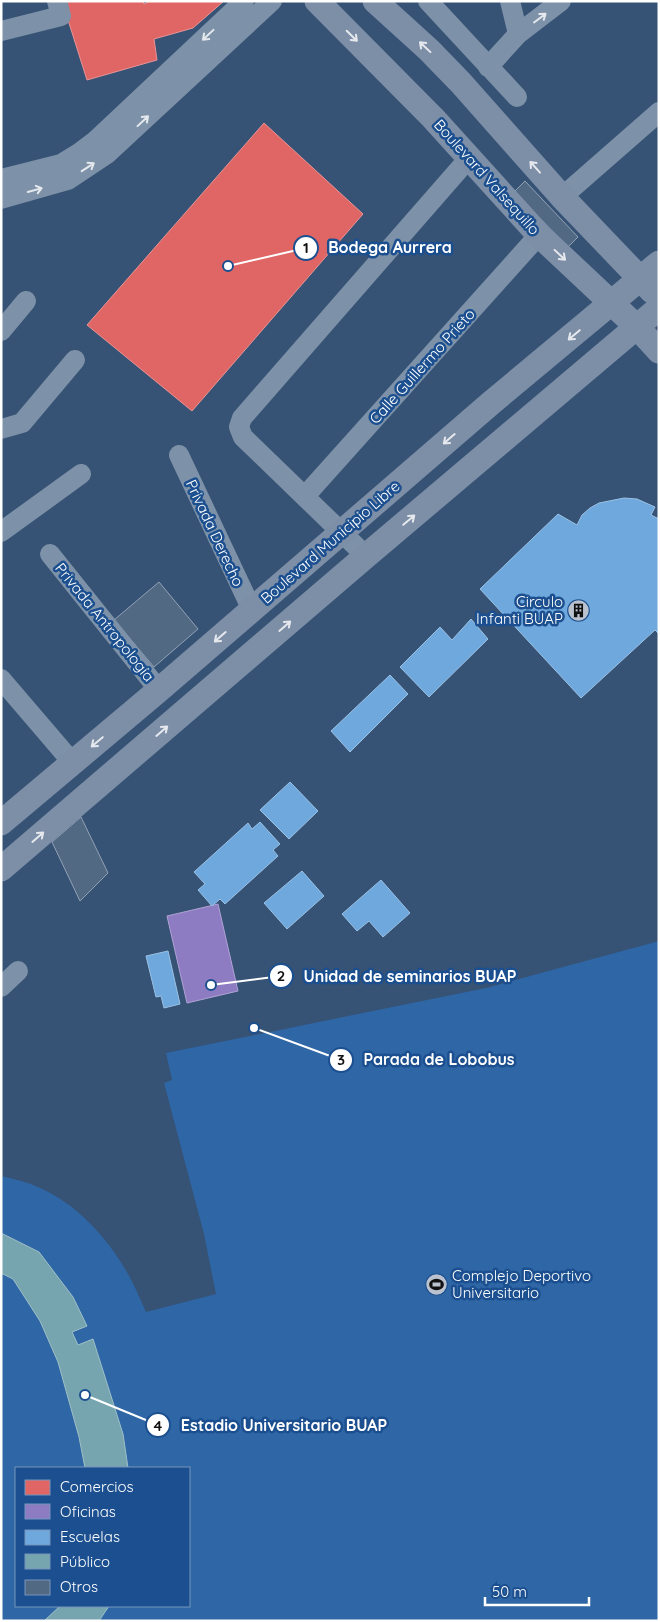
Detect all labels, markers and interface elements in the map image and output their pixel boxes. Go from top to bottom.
one-way arrow [533,12,546,23]
one-way arrow [202,29,214,41]
one-way arrow [346,30,358,42]
one-way arrow [419,41,432,53]
one-way arrow [136,115,149,127]
street label: Boulevard Valsequillo [430,115,544,239]
one-way arrow [529,160,541,173]
one-way arrow [80,162,94,172]
one-way arrow [26,185,42,194]
callout: Bodega Aurrera [293,232,462,263]
text: Bodega Aurrera [328,237,452,257]
text: 1 [303,238,309,257]
one-way arrow [554,249,566,261]
street label: Calle Guillermo Prieto [365,304,479,428]
one-way arrow [567,329,580,340]
one-way arrow [443,434,456,445]
street label: Privada Derecho [182,476,248,590]
street label: Boulevard Municipio Libre [257,476,403,608]
one-way arrow [402,514,415,526]
street label: Privada Antropología [51,559,159,685]
place label: Circulo Infanti BUAP [476,592,563,628]
building icon: Circulo Infanti BUAP [567,598,591,622]
one-way arrow [278,620,291,631]
one-way arrow [214,631,227,642]
one-way arrow [155,726,168,737]
one-way arrow [90,737,103,748]
one-way arrow [32,831,45,843]
callout: Unidad de seminarios BUAP [269,961,527,992]
text: 2 [277,966,285,985]
text: Unidad de seminarios BUAP [304,966,517,986]
callout: Parada de Lobobus [328,1044,524,1075]
text: Parada de Lobobus [363,1049,515,1069]
text: 3 [337,1050,345,1069]
place label: Complejo Deportivo Universitario [452,1266,591,1302]
sports icon: Complejo Deportivo Universitario [424,1272,448,1296]
callout: Estadio Universitario BUAP [145,1410,397,1441]
text: Estadio Universitario BUAP [181,1415,388,1435]
text: 4 [154,1416,163,1435]
legend [15,1467,190,1607]
text: Comercios [60,1477,134,1496]
text: Oficinas [60,1502,116,1521]
text: Escuelas [60,1527,120,1546]
text: Público [60,1552,110,1571]
scale bar [485,1574,589,1606]
text: Otros [60,1577,98,1596]
text: 50 m [492,1582,527,1601]

